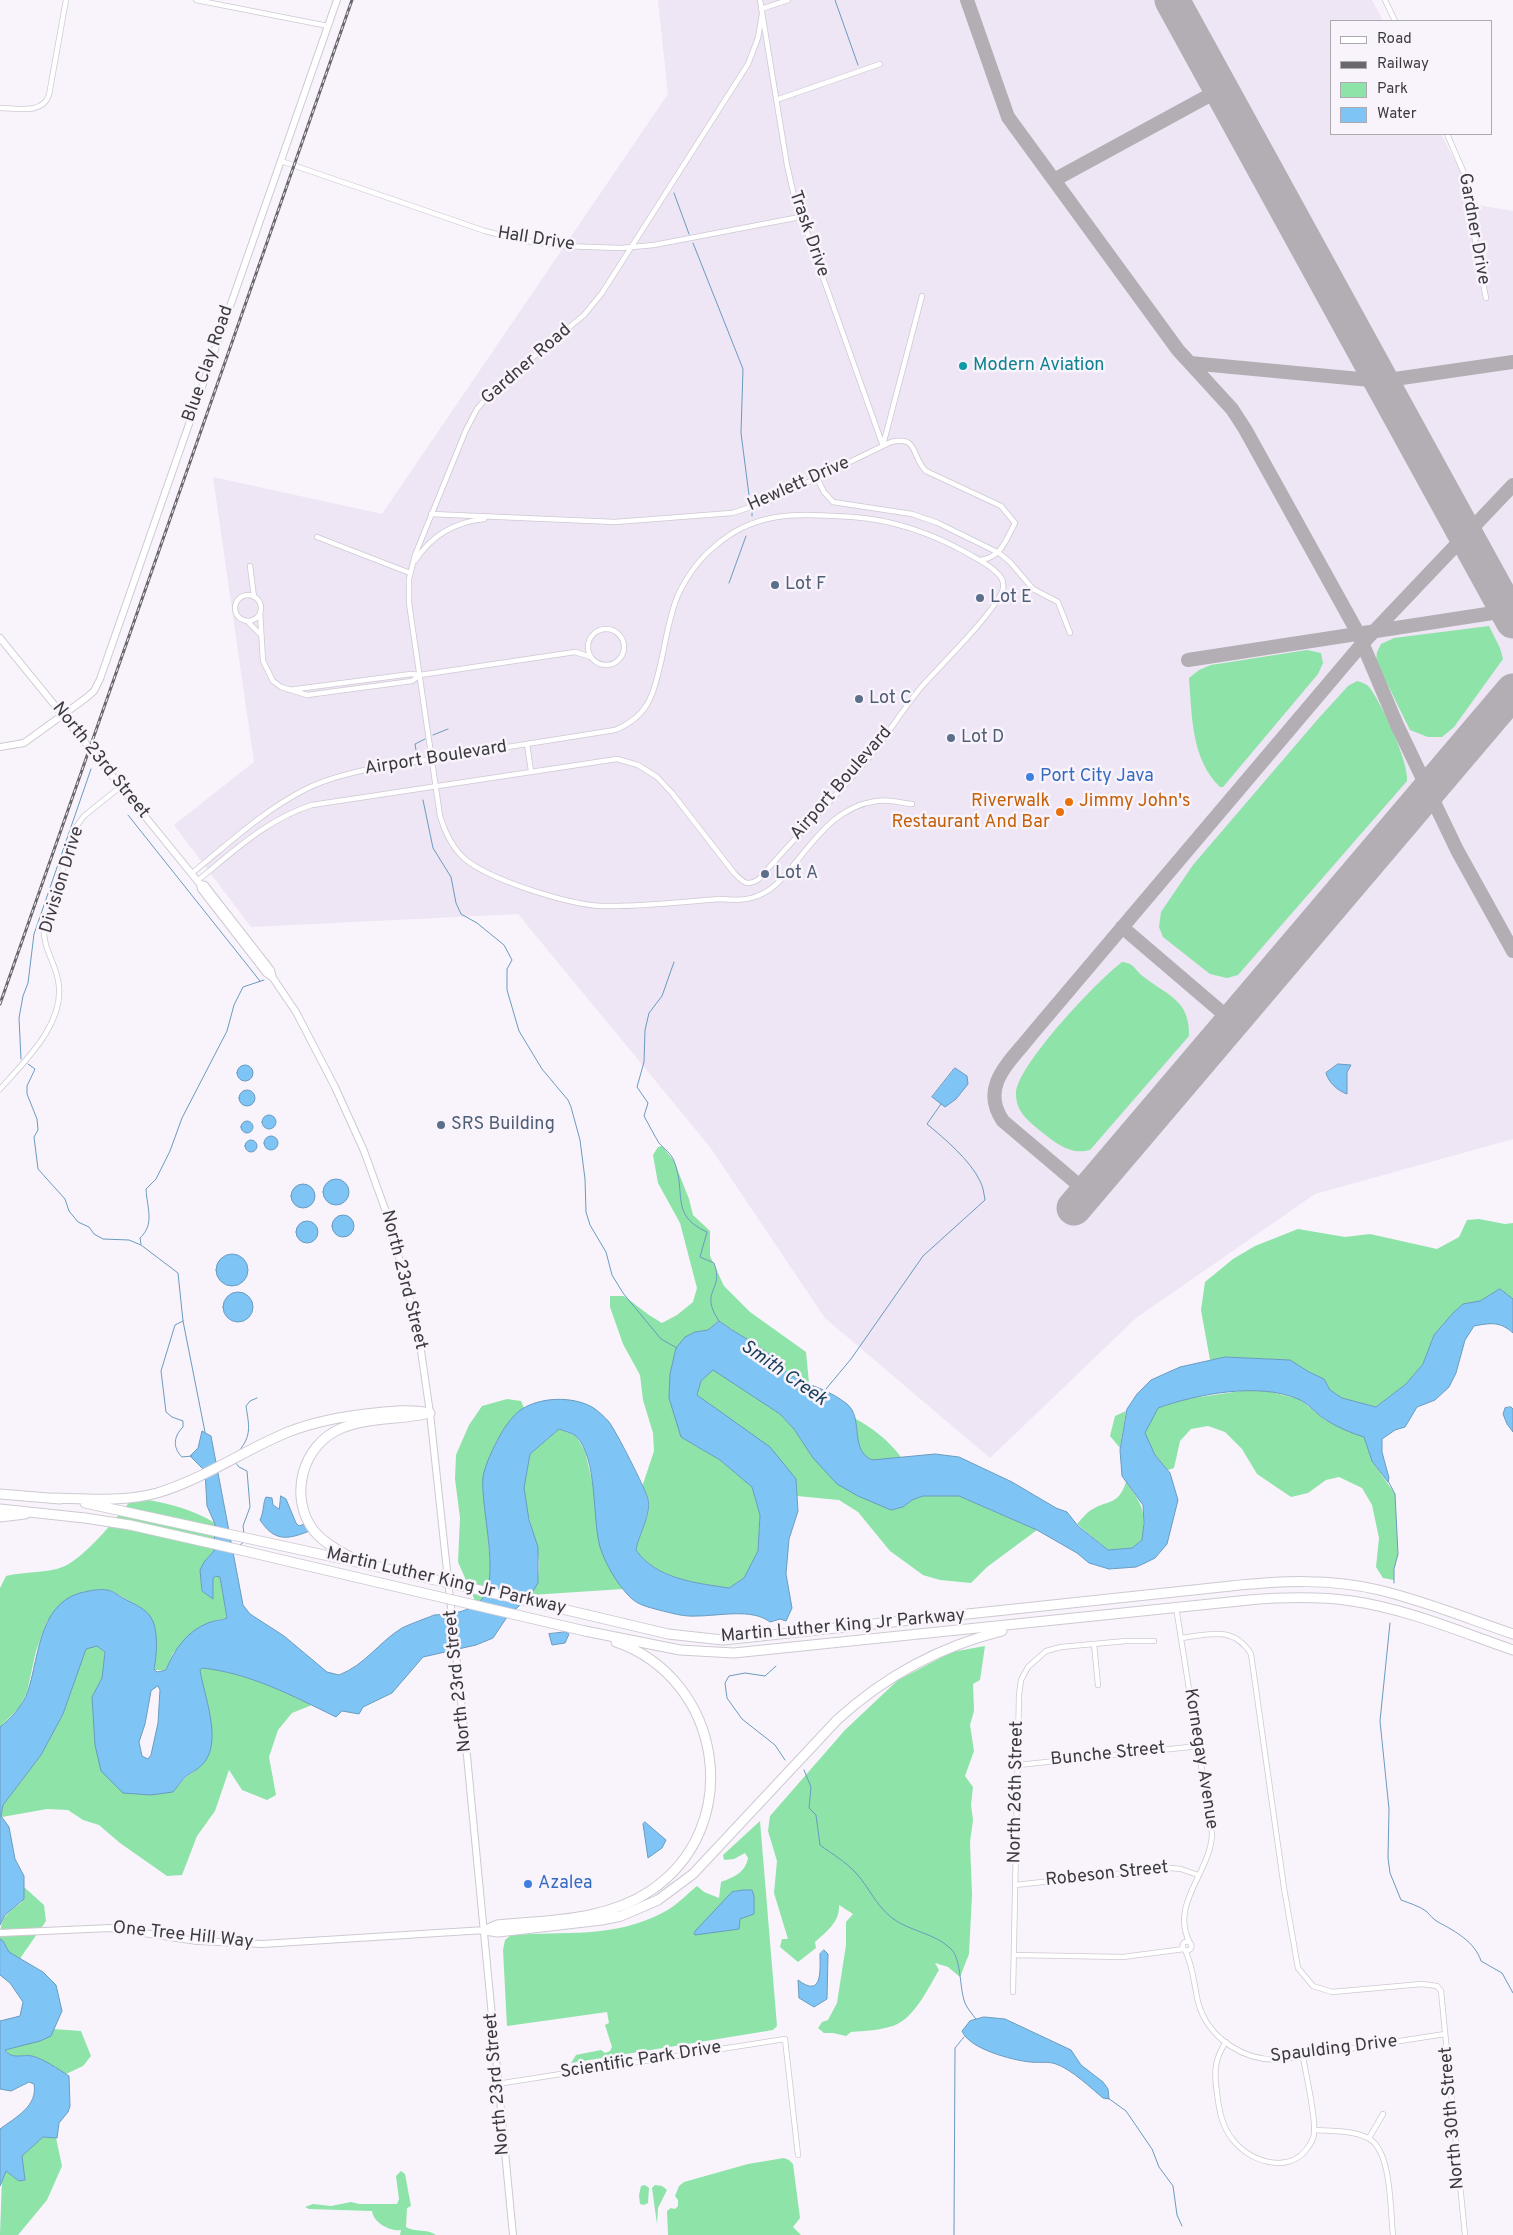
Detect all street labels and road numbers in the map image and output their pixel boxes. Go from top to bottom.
street label: Gardner Drive [1453,172,1493,286]
street label: Trask Drive [783,188,833,280]
street label: Hall Drive [496,223,576,257]
street label: Blue Clay Road [179,303,239,425]
street label: Gardner Road [478,320,576,410]
street label: Hewlett Drive [745,453,853,517]
street label: North 23rd Street [47,699,153,823]
street label: Airport Boulevard [787,723,897,845]
street label: Airport Boulevard [363,737,509,781]
street label: Division Drive [37,824,89,936]
street label: North 23rd Street [375,1208,431,1352]
street label: Martin Luther King Jr Parkway [324,1544,568,1620]
street label: Martin Luther King Jr Parkway [720,1606,966,1648]
street label: North 23rd Street [441,1609,477,1753]
street label: Kornegay Avenue [1178,1687,1222,1831]
street label: North 26th Street [1005,1720,1029,1864]
street label: Bunche Street [1050,1738,1166,1772]
street label: Robeson Street [1044,1858,1170,1892]
street label: One Tree Hill Way [112,1918,254,1954]
street label: North 23rd Street [481,2012,515,2156]
street label: Spaulding Drive [1269,2032,1399,2068]
street label: Scientific Park Drive [559,2038,723,2084]
street label: North 30th Street [1436,2046,1470,2190]

